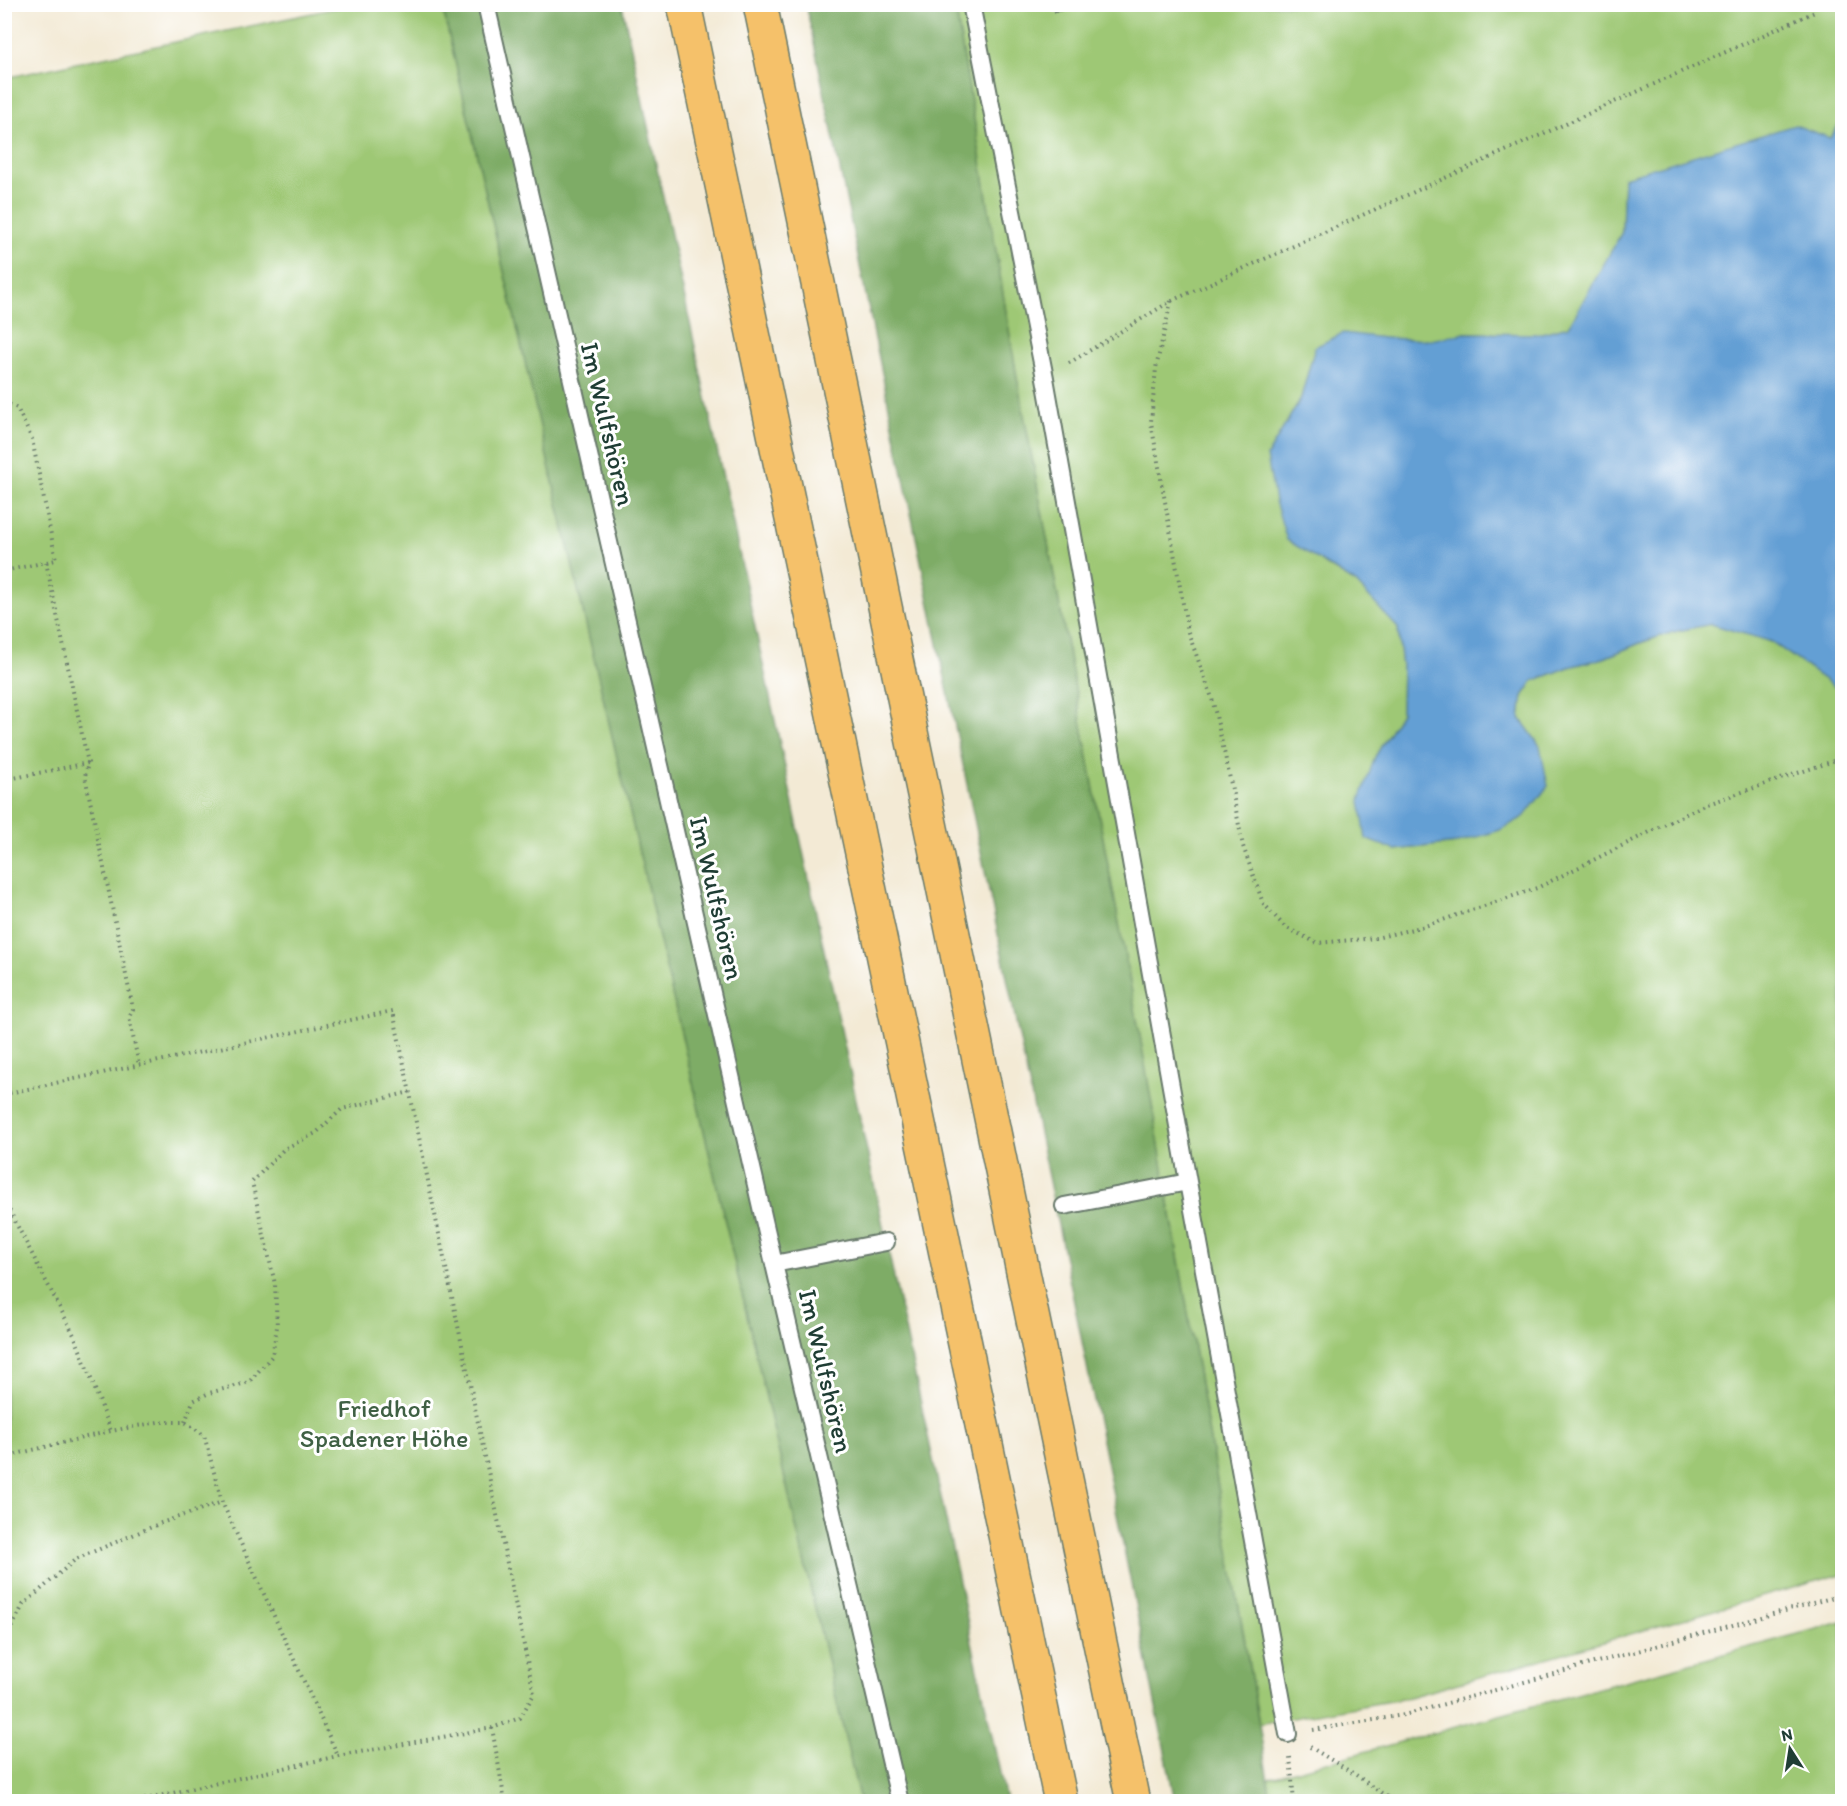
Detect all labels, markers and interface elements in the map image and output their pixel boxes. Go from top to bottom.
street label: Im Wulfshören [574,339,642,509]
street label: Im Wulfshören [683,813,751,983]
street label: Im Wulfshören [792,1286,860,1456]
park label: Friedhof Spadener Höhe [300,1392,468,1454]
north arrow [1760,1719,1820,1779]
text: N [1780,1724,1794,1745]

